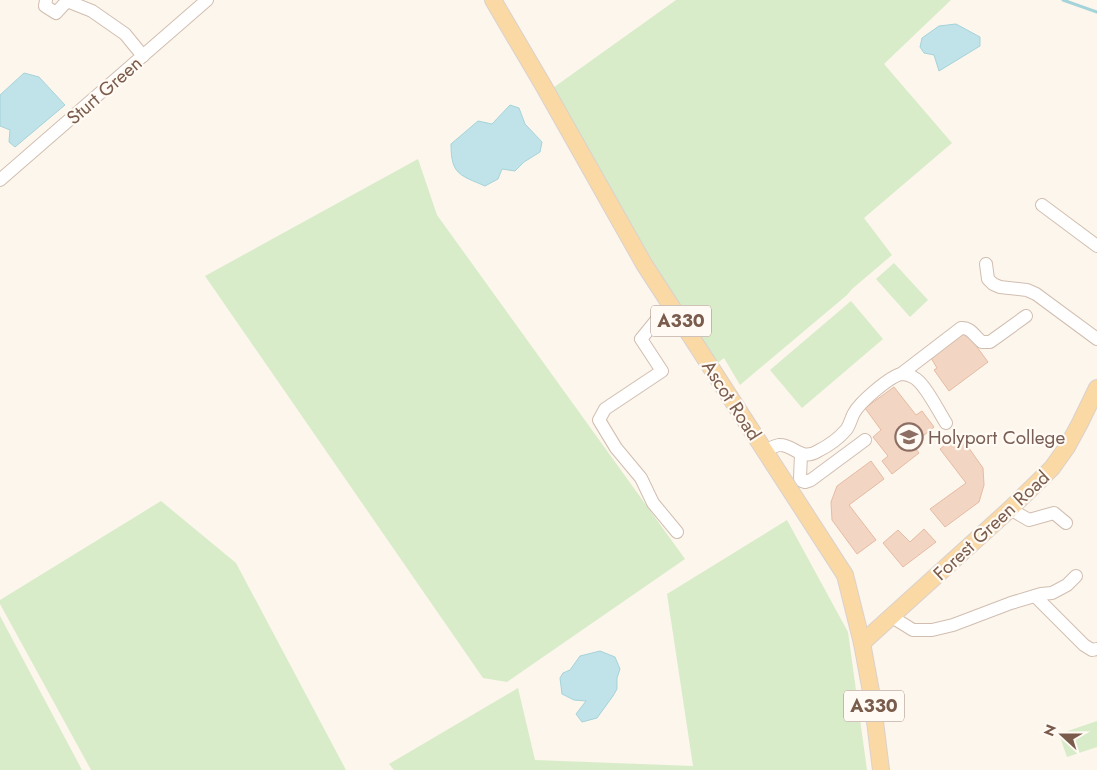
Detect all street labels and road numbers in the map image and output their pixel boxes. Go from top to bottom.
street label: Sturt Green [61,50,148,131]
road number: A330 [651,306,711,336]
street label: Ascot Road [696,355,768,446]
street label: Forest Green Road [927,464,1056,587]
road number: A330 [844,690,904,721]

